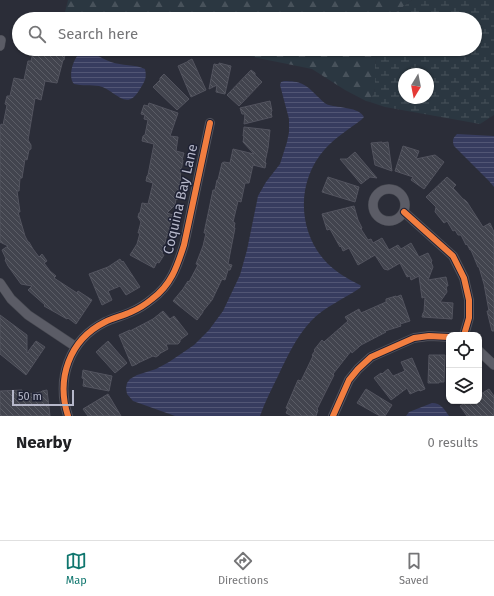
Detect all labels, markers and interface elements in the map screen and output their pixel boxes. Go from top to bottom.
search box [12,12,482,56]
icon: search [26,23,48,45]
text: Search here [58,25,138,43]
north arrow [398,68,434,104]
street label: Coquina Bay Lane [160,142,201,256]
map controls [446,332,482,404]
button: locate [446,332,482,368]
button: layers [446,368,482,404]
scale bar [12,388,74,407]
text: 50 m [18,390,42,403]
text: Nearby [16,432,71,453]
text: 0 results [427,435,478,450]
tab: Map [65,550,87,587]
tab: Directions [218,550,268,587]
tab: Saved [399,550,429,587]

